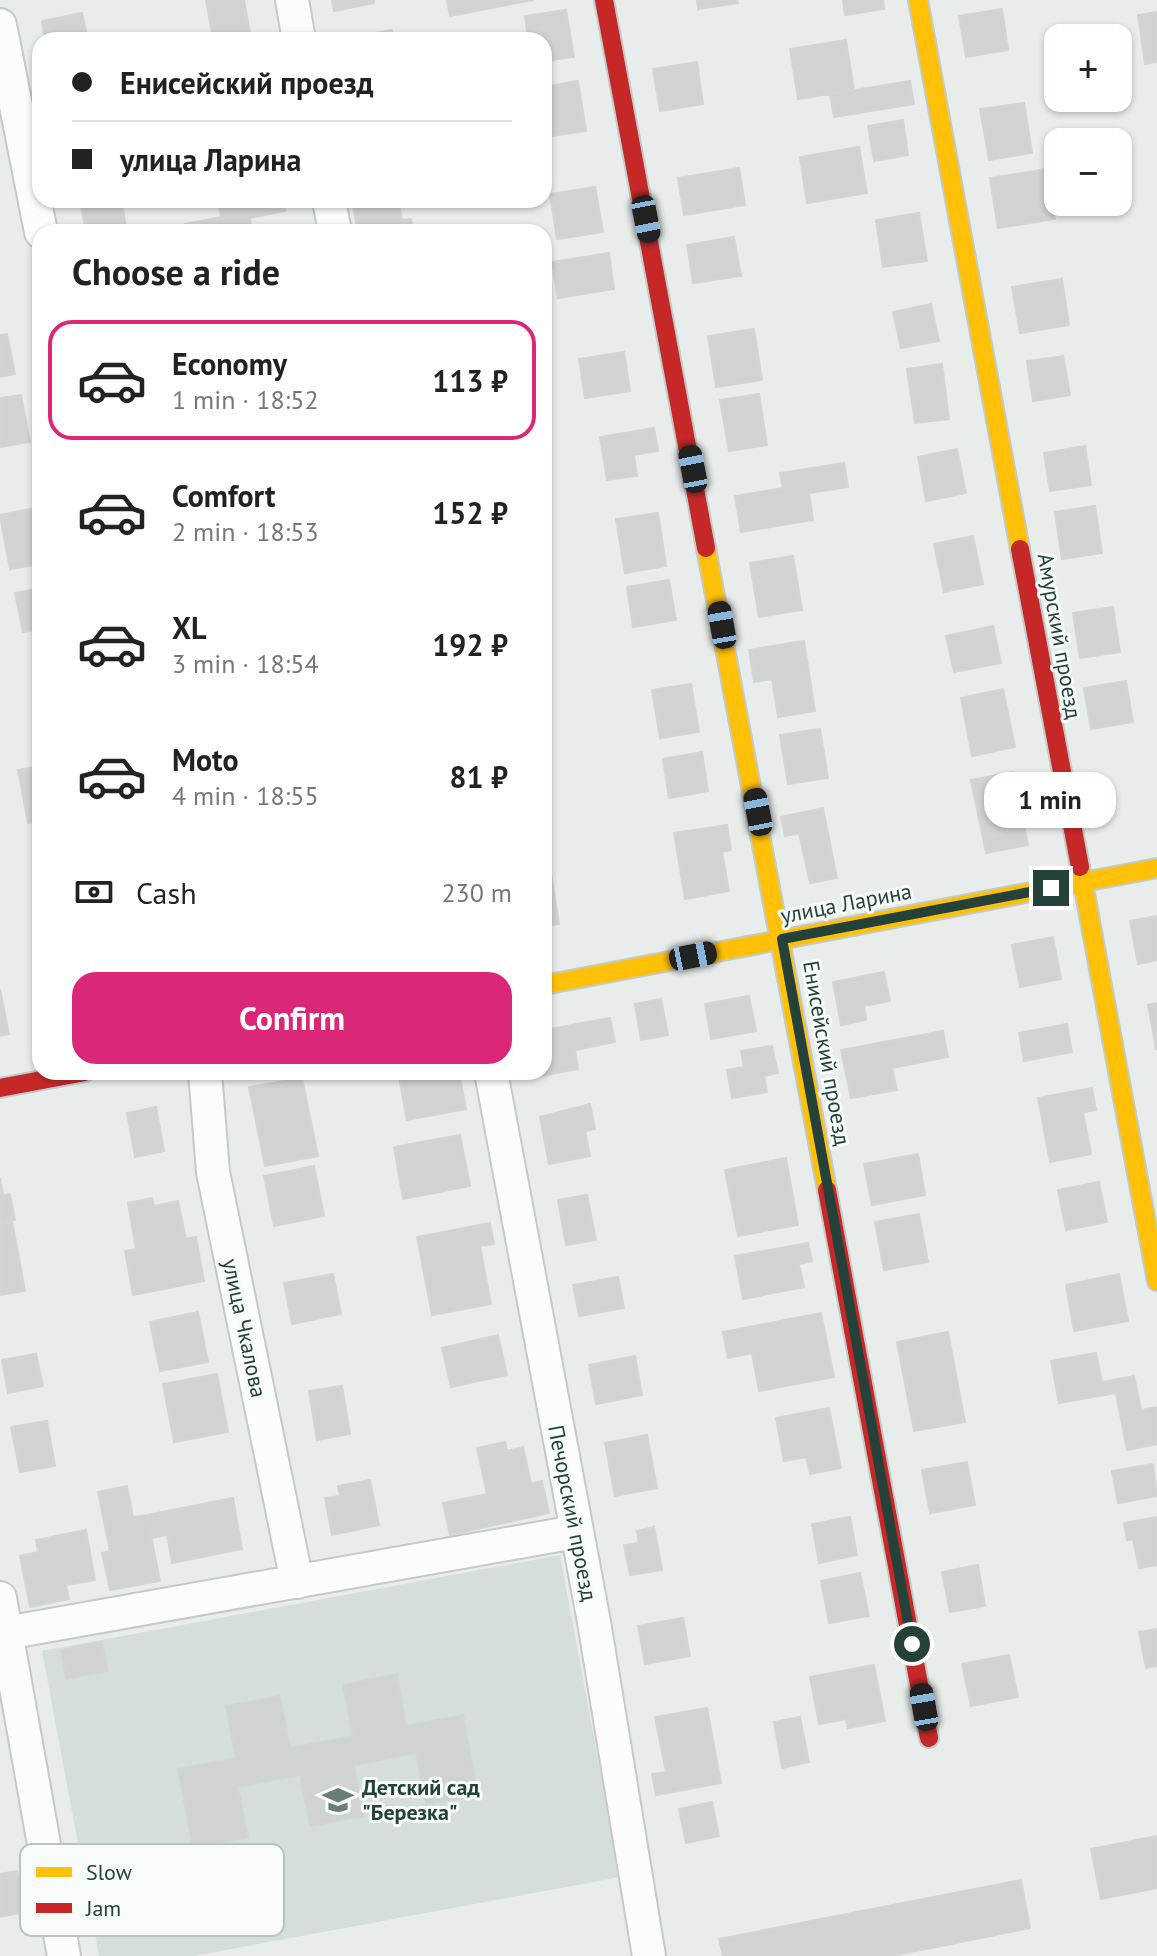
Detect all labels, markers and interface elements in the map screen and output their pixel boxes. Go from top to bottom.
map controls [1044,24,1132,216]
button: + [1044,24,1132,112]
text: Енисейский проезд [120,63,374,102]
button: − [1044,128,1132,216]
text: улица Ларина [120,140,301,179]
car [630,193,662,245]
text: Choose a ride [72,248,280,295]
icon: car [76,344,148,416]
text: Economy [172,344,287,383]
text: 113 ₽ [432,361,508,400]
text: 1 min · 18:52 [172,383,319,416]
car [677,443,709,495]
icon: car [76,476,148,548]
text: Comfort [172,476,275,515]
text: 152 ₽ [432,493,508,532]
text: 2 min · 18:53 [172,515,319,548]
street label: Амурский проезд [1032,551,1088,721]
car [706,599,738,651]
icon: car [76,608,148,680]
text: XL [172,608,206,647]
text: 192 ₽ [432,625,508,664]
text: 3 min · 18:54 [172,647,319,680]
icon: car [76,740,148,812]
text: Moto [172,740,239,779]
text: 81 ₽ [449,757,508,796]
callout: 1 min [985,772,1117,828]
text: 4 min · 18:55 [172,779,319,812]
text: 1 min [1018,783,1082,816]
car [742,786,774,838]
icon: cash [72,870,116,914]
route end [1033,870,1069,906]
text: Cash [136,873,197,912]
text: 230 m [441,876,512,909]
street label: улица Ларина [778,877,914,929]
car [667,940,719,972]
street label: Енисейский проезд [797,959,857,1148]
button: Confirm [72,972,512,1064]
street label: улица Чкалова [217,1256,273,1400]
street label: Печорский проезд [542,1423,604,1603]
route start [894,1626,930,1662]
car [908,1681,940,1733]
place label: Детский сад "Березка" [362,1773,480,1826]
school or university icon: Детский сад "Березка" [321,1783,355,1817]
legend [20,1844,284,1936]
text: Slow [86,1858,132,1886]
text: Jam [85,1894,121,1922]

